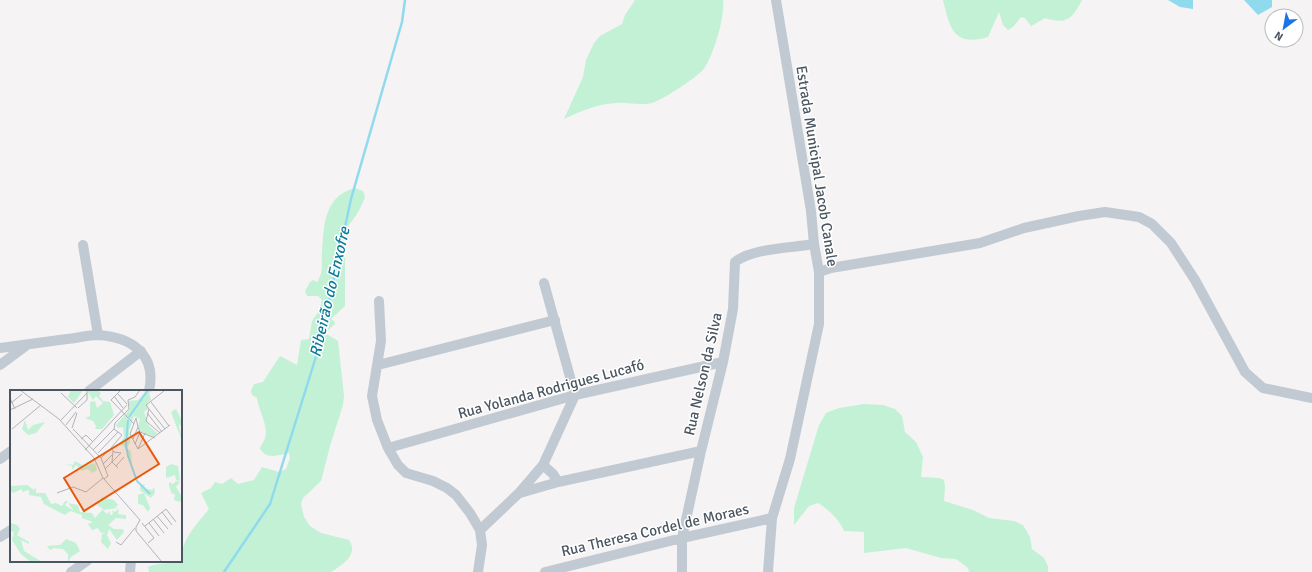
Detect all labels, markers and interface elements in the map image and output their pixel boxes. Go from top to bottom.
north arrow [1264,8,1304,48]
text: N [1272,29,1286,44]
street label: Estrada Municipal Jacob Canale [792,64,842,268]
water label: Ribeirão do Enxofre [305,224,355,359]
street label: Rua Nelson da Silva [680,311,726,437]
street label: Rua Yolanda Rodrigues Lucafó [456,355,646,423]
inset map [10,390,182,562]
street label: Rua Theresa Cordel de Moraes [559,500,751,560]

